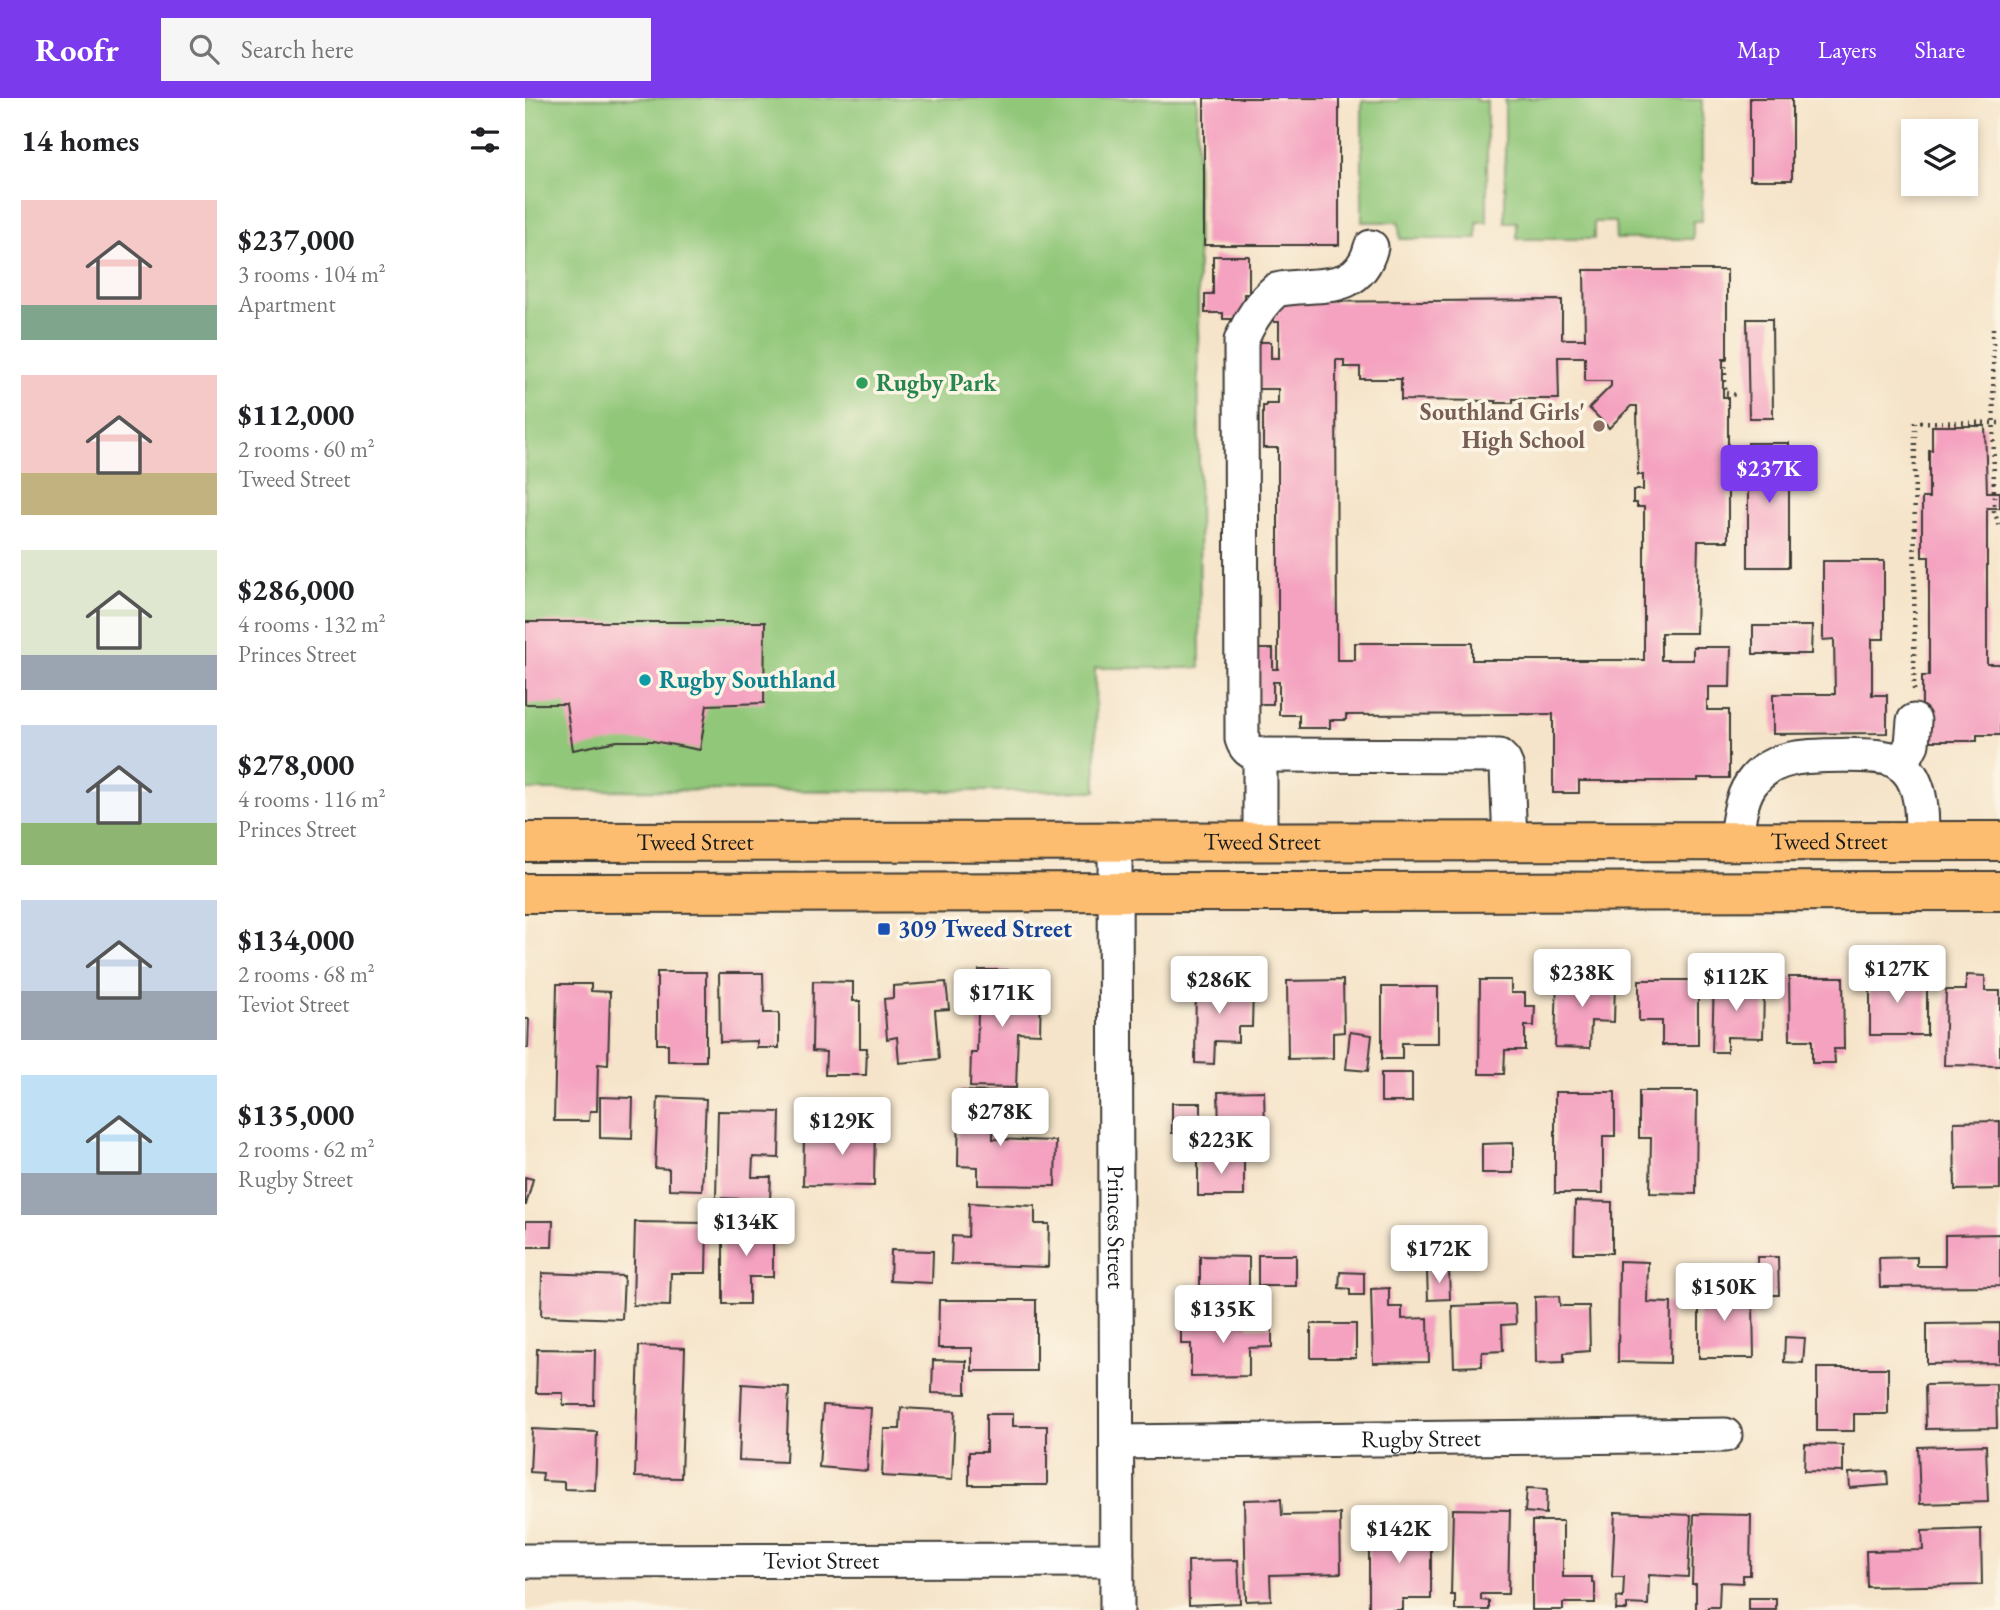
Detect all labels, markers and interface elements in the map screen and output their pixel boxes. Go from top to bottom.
search box [161,18,651,81]
text: Roofr [35,28,119,71]
icon: search [185,30,223,68]
text: Search here [241,32,354,66]
text: Map [1737,34,1780,65]
text: Layers [1818,34,1877,65]
text: Share [1915,34,1965,65]
map controls [1901,119,1978,196]
button: layers [1901,119,1978,196]
text: 14 homes [21,121,139,160]
icon: filters [466,121,504,159]
text: $237,000 [238,220,354,259]
icon: home [77,228,161,312]
text: 3 rooms · 104 m² [238,259,386,289]
text: Apartment [238,289,336,319]
place label: Rugby Park [876,367,997,399]
marker: Rugby Park [854,375,870,391]
text: $112,000 [238,395,354,434]
place label: Southland Girls' High School [1420,396,1585,456]
icon: home [77,403,161,487]
marker: Southland Girls' High School [1591,418,1607,434]
text: 2 rooms · 60 m² [238,434,375,464]
pin: $237K [1720,446,1818,505]
text: $237K [1737,453,1801,483]
text: Tweed Street [238,464,351,494]
text: $286,000 [238,570,354,609]
icon: home [77,578,161,662]
text: 4 rooms · 132 m² [238,609,386,639]
text: Princes Street [238,639,357,669]
place label: Rugby Southland [659,664,837,696]
marker: Rugby Southland [637,672,653,688]
text: $278,000 [238,745,354,784]
icon: home [77,753,161,837]
text: 4 rooms · 116 m² [238,784,386,814]
text: Princes Street [238,814,357,844]
street label: Tweed Street [1203,825,1321,857]
street label: Tweed Street [1770,825,1888,856]
street label: Tweed Street [636,826,754,857]
place label: 309 Tweed Street [898,913,1072,944]
text: $134,000 [238,920,354,959]
marker: 309 Tweed Street [876,921,892,937]
icon: home [77,928,161,1012]
pin: $127K [1848,946,1946,1005]
pin: $238K [1533,950,1631,1009]
text: $127K [1865,953,1929,983]
pin: $112K [1687,954,1785,1013]
pin: $286K [1170,956,1268,1016]
text: $238K [1550,957,1614,987]
text: 2 rooms · 68 m² [238,959,375,989]
text: $112K [1704,961,1768,991]
text: $286K [1187,964,1251,994]
pin: $171K [953,970,1051,1029]
text: $171K [970,977,1034,1007]
text: Teviot Street [238,989,349,1019]
pin: $278K [951,1088,1049,1148]
text: $135,000 [238,1095,354,1134]
text: $278K [968,1096,1032,1126]
pin: $129K [793,1098,891,1157]
icon: home [77,1103,161,1187]
text: $129K [810,1105,874,1135]
pin: $223K [1172,1116,1270,1176]
text: $223K [1189,1124,1253,1154]
text: 2 rooms · 62 m² [238,1134,375,1164]
text: Rugby Street [238,1164,353,1194]
street label: Princes Street [1101,1165,1132,1289]
pin: $134K [697,1198,795,1258]
text: $134K [714,1206,778,1236]
pin: $172K [1390,1226,1488,1285]
text: $172K [1407,1233,1471,1263]
pin: $150K [1675,1264,1773,1323]
text: $150K [1692,1271,1756,1301]
pin: $135K [1174,1286,1272,1345]
text: $135K [1191,1293,1255,1323]
street label: Rugby Street [1361,1422,1482,1454]
pin: $142K [1350,1506,1448,1565]
text: $142K [1367,1513,1431,1543]
street label: Teviot Street [763,1544,880,1576]

